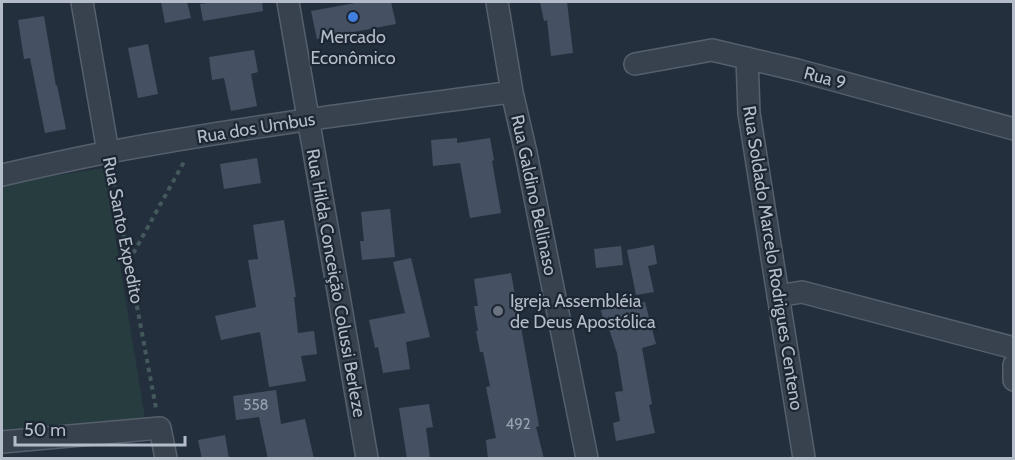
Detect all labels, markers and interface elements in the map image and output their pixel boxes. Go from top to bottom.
marker: Mercado Econômico [346,10,360,24]
place label: Mercado Econômico [310,26,396,69]
street label: Rua 9 [801,62,849,94]
street label: Rua Soldado Marcelo Rodrigues Centeno [738,104,808,412]
street label: Rua dos Umbus [195,108,317,148]
street label: Rua Galdino Bellinaso [506,113,562,277]
street label: Rua Hilda Conceição Colussi Berleze [302,147,370,419]
street label: Rua Santo Expedito [98,155,148,305]
place label: Igreja Assembléia de Deus Apostólica [510,290,656,333]
marker: Igreja Assembléia de Deus Apostólica [491,304,505,318]
house number: 558 [243,396,269,414]
scale bar [15,409,184,447]
house number: 492 [505,415,531,433]
text: 50 m [24,419,66,441]

